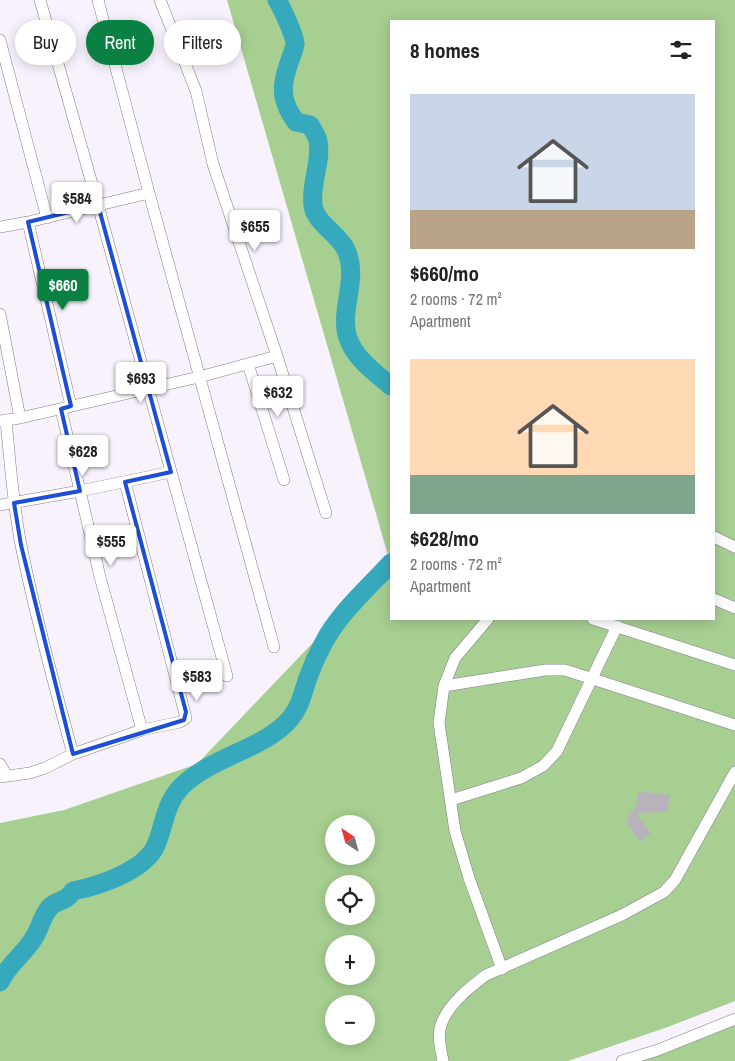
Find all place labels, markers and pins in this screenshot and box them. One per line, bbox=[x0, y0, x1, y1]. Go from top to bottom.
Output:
pin: $584 bbox=[47, 182, 107, 224]
pin: $655 bbox=[225, 210, 285, 252]
pin: $660 bbox=[33, 268, 93, 311]
pin: $693 bbox=[111, 362, 171, 404]
pin: $632 bbox=[248, 376, 308, 418]
pin: $628 bbox=[53, 434, 113, 477]
pin: $555 bbox=[81, 524, 141, 567]
pin: $583 bbox=[167, 660, 227, 702]

